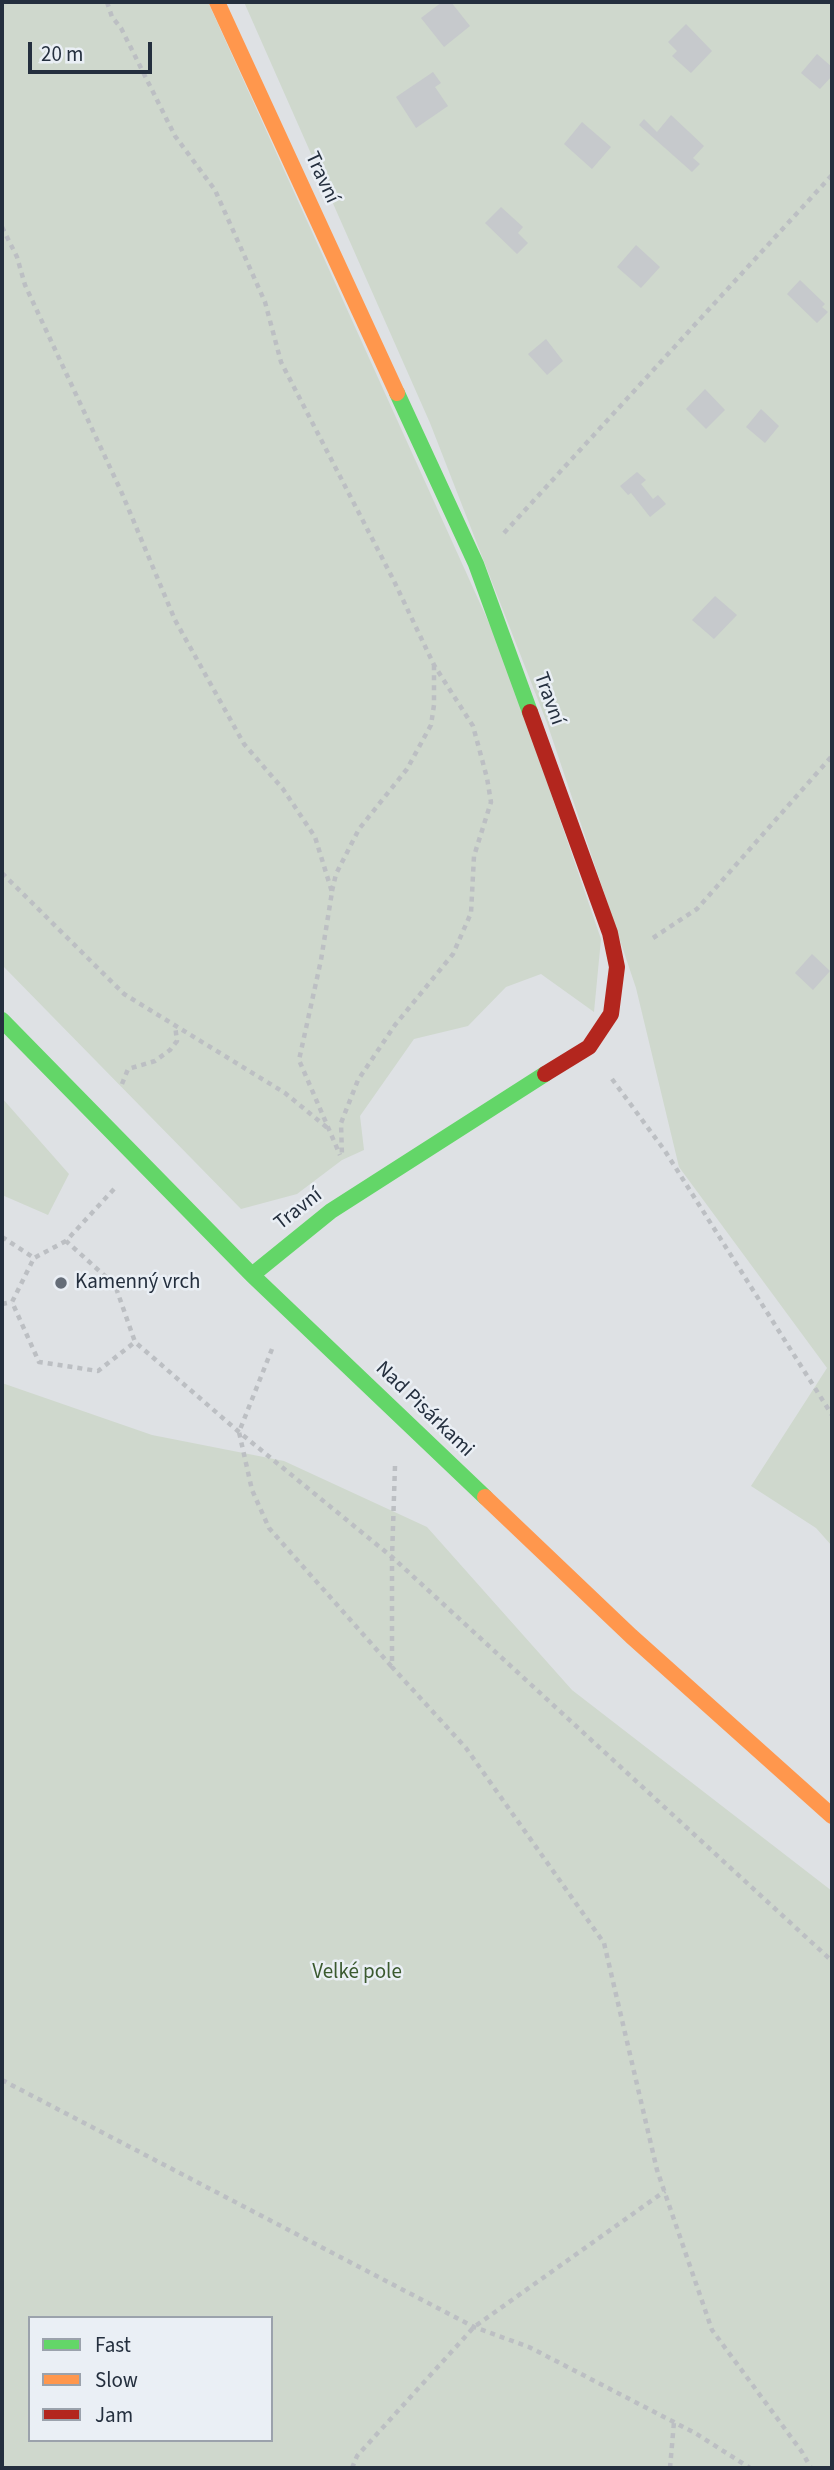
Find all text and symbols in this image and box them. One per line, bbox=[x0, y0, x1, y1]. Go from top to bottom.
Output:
scale bar bbox=[32, 28, 156, 72]
text: 20 m bbox=[41, 39, 83, 69]
street label: Travní bbox=[298, 148, 344, 208]
street label: Travní bbox=[527, 669, 569, 729]
street label: Travní bbox=[270, 1183, 328, 1237]
place label: Kamenný vrch bbox=[75, 1270, 200, 1296]
marker: Kamenný vrch bbox=[53, 1275, 69, 1291]
street label: Nad Pisárkami bbox=[370, 1357, 478, 1463]
park label: Velké pole bbox=[312, 1960, 402, 1986]
legend bbox=[28, 2316, 273, 2442]
text: Fast bbox=[95, 2330, 131, 2360]
text: Slow bbox=[95, 2365, 138, 2395]
text: Jam bbox=[95, 2400, 133, 2430]

